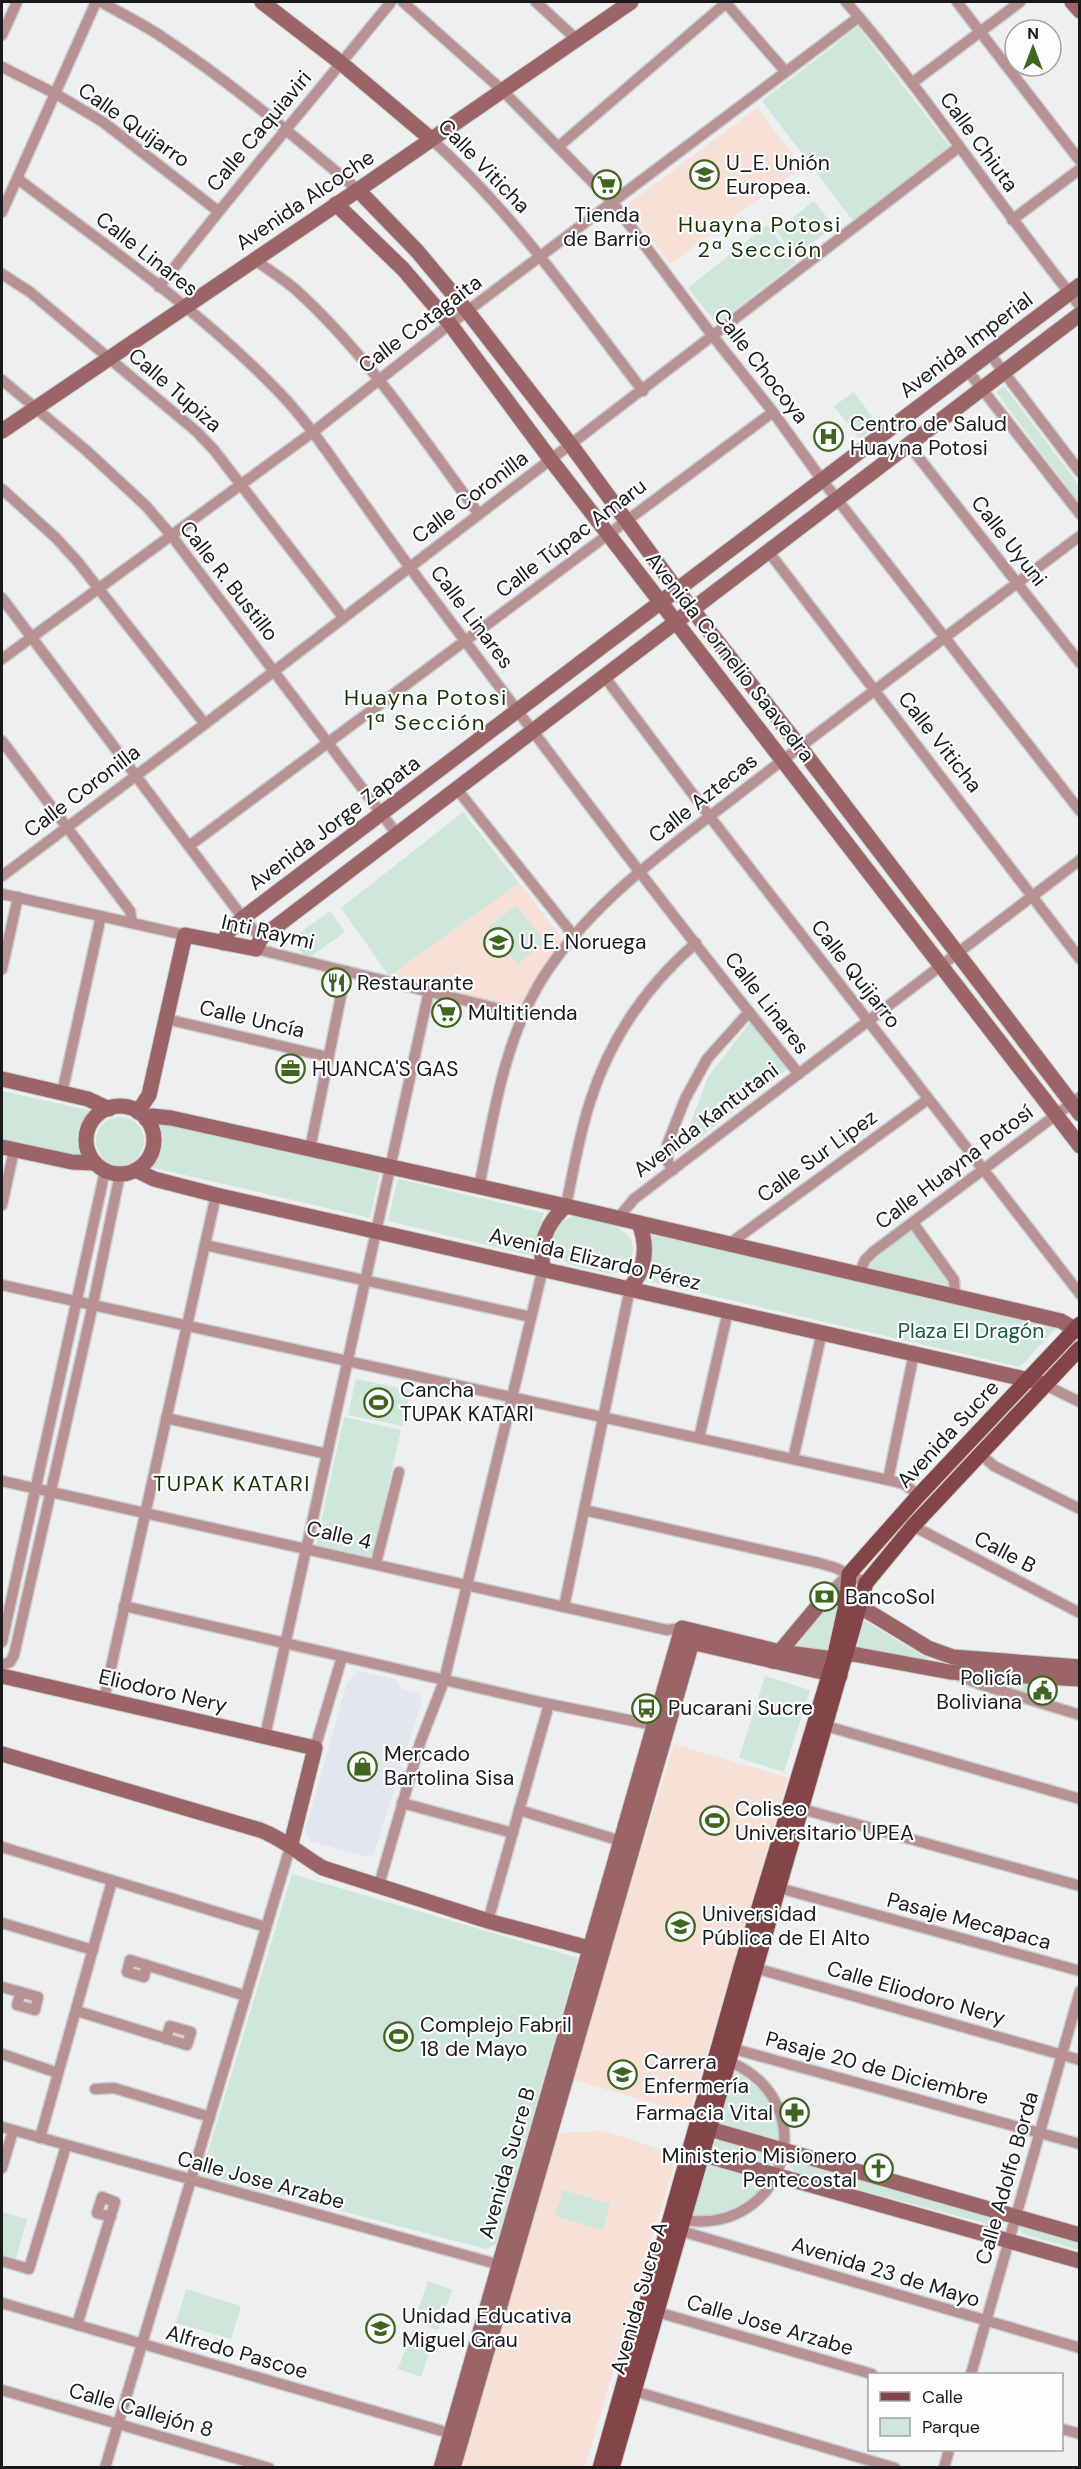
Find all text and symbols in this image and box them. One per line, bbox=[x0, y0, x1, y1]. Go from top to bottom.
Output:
north arrow bbox=[1003, 18, 1063, 78]
text: N bbox=[1027, 23, 1039, 44]
street label: Calle Caquiaviri bbox=[200, 65, 318, 197]
street label: Calle Quijarro bbox=[72, 76, 196, 174]
street label: Calle Chiuta bbox=[933, 86, 1025, 198]
street label: Calle Viticha bbox=[432, 113, 536, 219]
street label: Avenida Alcoche bbox=[230, 143, 380, 257]
place label: U_E. Unión Europea. bbox=[726, 149, 830, 201]
school or university icon: U_E. Unión Europea. bbox=[689, 159, 721, 191]
supermarket icon: Tienda de Barrio bbox=[591, 168, 623, 200]
place label: Tienda de Barrio bbox=[563, 201, 651, 253]
street label: Calle Linares bbox=[90, 205, 204, 303]
district label: Huayna Potosi 2ª Sección bbox=[678, 210, 842, 264]
street label: Calle Cotagaita bbox=[352, 268, 488, 380]
street label: Avenida Imperial bbox=[894, 286, 1038, 404]
street label: Calle Chocoya bbox=[707, 303, 815, 429]
street label: Calle Tupiza bbox=[122, 342, 228, 438]
place label: Centro de Salud Huayna Potosi bbox=[850, 410, 1007, 462]
hospital icon: Centro de Salud Huayna Potosi bbox=[813, 420, 845, 452]
street label: Calle Coronilla bbox=[406, 444, 534, 550]
street label: Calle Túpac Amaru bbox=[490, 472, 652, 604]
street label: Calle Uyuni bbox=[965, 490, 1053, 592]
street label: Calle R. Bustillo bbox=[173, 515, 285, 647]
street label: Avenida Cornelio Saavedra bbox=[639, 546, 821, 768]
street label: Calle Linares bbox=[424, 560, 520, 674]
district label: Huayna Potosi 1ª Sección bbox=[344, 683, 508, 737]
street label: Calle Viticha bbox=[892, 686, 988, 798]
street label: Calle Coronilla bbox=[18, 738, 146, 844]
street label: Calle Aztecas bbox=[643, 747, 763, 849]
street label: Avenida Jorge Zapata bbox=[242, 749, 426, 897]
street label: Inti Raymi bbox=[219, 908, 317, 956]
street label: Calle Quijarro bbox=[805, 914, 907, 1034]
school or university icon: U. E. Noruega bbox=[483, 926, 515, 958]
place label: U. E. Noruega bbox=[520, 928, 646, 956]
street label: Calle Linares bbox=[718, 946, 816, 1060]
restaurant icon: Restaurante bbox=[320, 967, 352, 999]
place label: Restaurante bbox=[357, 969, 474, 997]
street label: Calle Uncía bbox=[197, 993, 307, 1045]
supermarket icon: Multitienda bbox=[431, 997, 463, 1029]
place label: Multitienda bbox=[468, 999, 578, 1027]
office icon: HUANCA'S GAS bbox=[275, 1053, 307, 1085]
place label: HUANCA'S GAS bbox=[312, 1055, 458, 1083]
street label: Avenida Kantutani bbox=[628, 1056, 784, 1184]
street label: Calle Huayna Potosí bbox=[869, 1098, 1039, 1236]
street label: Calle Sur Lipez bbox=[751, 1103, 883, 1209]
street label: Avenida Elizardo Pérez bbox=[486, 1221, 704, 1297]
park label: Plaza El Dragón bbox=[898, 1317, 1044, 1345]
street label: Avenida Sucre bbox=[891, 1374, 1005, 1494]
place label: Cancha TUPAK KATARI bbox=[400, 1376, 534, 1428]
sports icon: Cancha TUPAK KATARI bbox=[363, 1386, 395, 1418]
district label: TUPAK KATARI bbox=[153, 1469, 311, 1498]
street label: Calle 4 bbox=[304, 1514, 375, 1556]
street label: Calle B bbox=[969, 1524, 1041, 1580]
bank icon: BancoSol bbox=[808, 1581, 840, 1613]
place label: BancoSol bbox=[845, 1583, 935, 1611]
street label: Eliodoro Nery bbox=[96, 1663, 230, 1719]
place label: Policía Boliviana bbox=[936, 1664, 1022, 1716]
public building icon: Policía Boliviana bbox=[1027, 1674, 1059, 1706]
bus stop icon: Pucarani Sucre bbox=[631, 1692, 663, 1724]
place label: Pucarani Sucre bbox=[668, 1694, 813, 1722]
place label: Mercado Bartolina Sisa bbox=[384, 1740, 514, 1792]
shop icon: Mercado Bartolina Sisa bbox=[347, 1750, 379, 1782]
place label: Coliseo Universitario UPEA bbox=[735, 1795, 914, 1847]
sports icon: Coliseo Universitario UPEA bbox=[698, 1805, 730, 1837]
street label: Pasaje Mecapaca bbox=[884, 1886, 1054, 1956]
place label: Universidad Pública de El Alto bbox=[702, 1900, 870, 1952]
school or university icon: Universidad Pública de El Alto bbox=[665, 1910, 697, 1942]
street label: Calle Eliodoro Nery bbox=[824, 1954, 1009, 2032]
place label: Complejo Fabril 18 de Mayo bbox=[420, 2011, 572, 2063]
sports icon: Complejo Fabril 18 de Mayo bbox=[383, 2021, 415, 2053]
street label: Pasaje 20 de Diciembre bbox=[762, 2025, 992, 2111]
place label: Carrera Enfermería bbox=[644, 2048, 749, 2100]
school or university icon: Carrera Enfermería bbox=[607, 2058, 639, 2090]
street label: Avenida Sucre B bbox=[472, 2084, 542, 2242]
street label: Calle Adolfo Borda bbox=[969, 2088, 1045, 2268]
pharmacy icon: Farmacia Vital bbox=[778, 2097, 810, 2129]
place label: Farmacia Vital bbox=[636, 2099, 773, 2127]
place label: Ministerio Misionero Pentecostal bbox=[662, 2142, 857, 2194]
street label: Calle Jose Arzabe bbox=[174, 2144, 348, 2216]
church icon: Ministerio Misionero Pentecostal bbox=[862, 2152, 894, 2184]
street label: Avenida Sucre A bbox=[604, 2218, 674, 2378]
street label: Avenida 23 de Mayo bbox=[789, 2230, 983, 2314]
street label: Calle Jose Arzabe bbox=[683, 2288, 857, 2362]
place label: Unidad Educativa Miguel Grau bbox=[402, 2302, 572, 2354]
school or university icon: Unidad Educativa Miguel Grau bbox=[365, 2312, 397, 2344]
street label: Alfredo Pascoe bbox=[163, 2318, 311, 2386]
legend bbox=[868, 2373, 1063, 2451]
street label: Calle Callejón 8 bbox=[65, 2376, 217, 2444]
text: Calle bbox=[922, 2385, 963, 2409]
text: Parque bbox=[922, 2415, 980, 2439]

